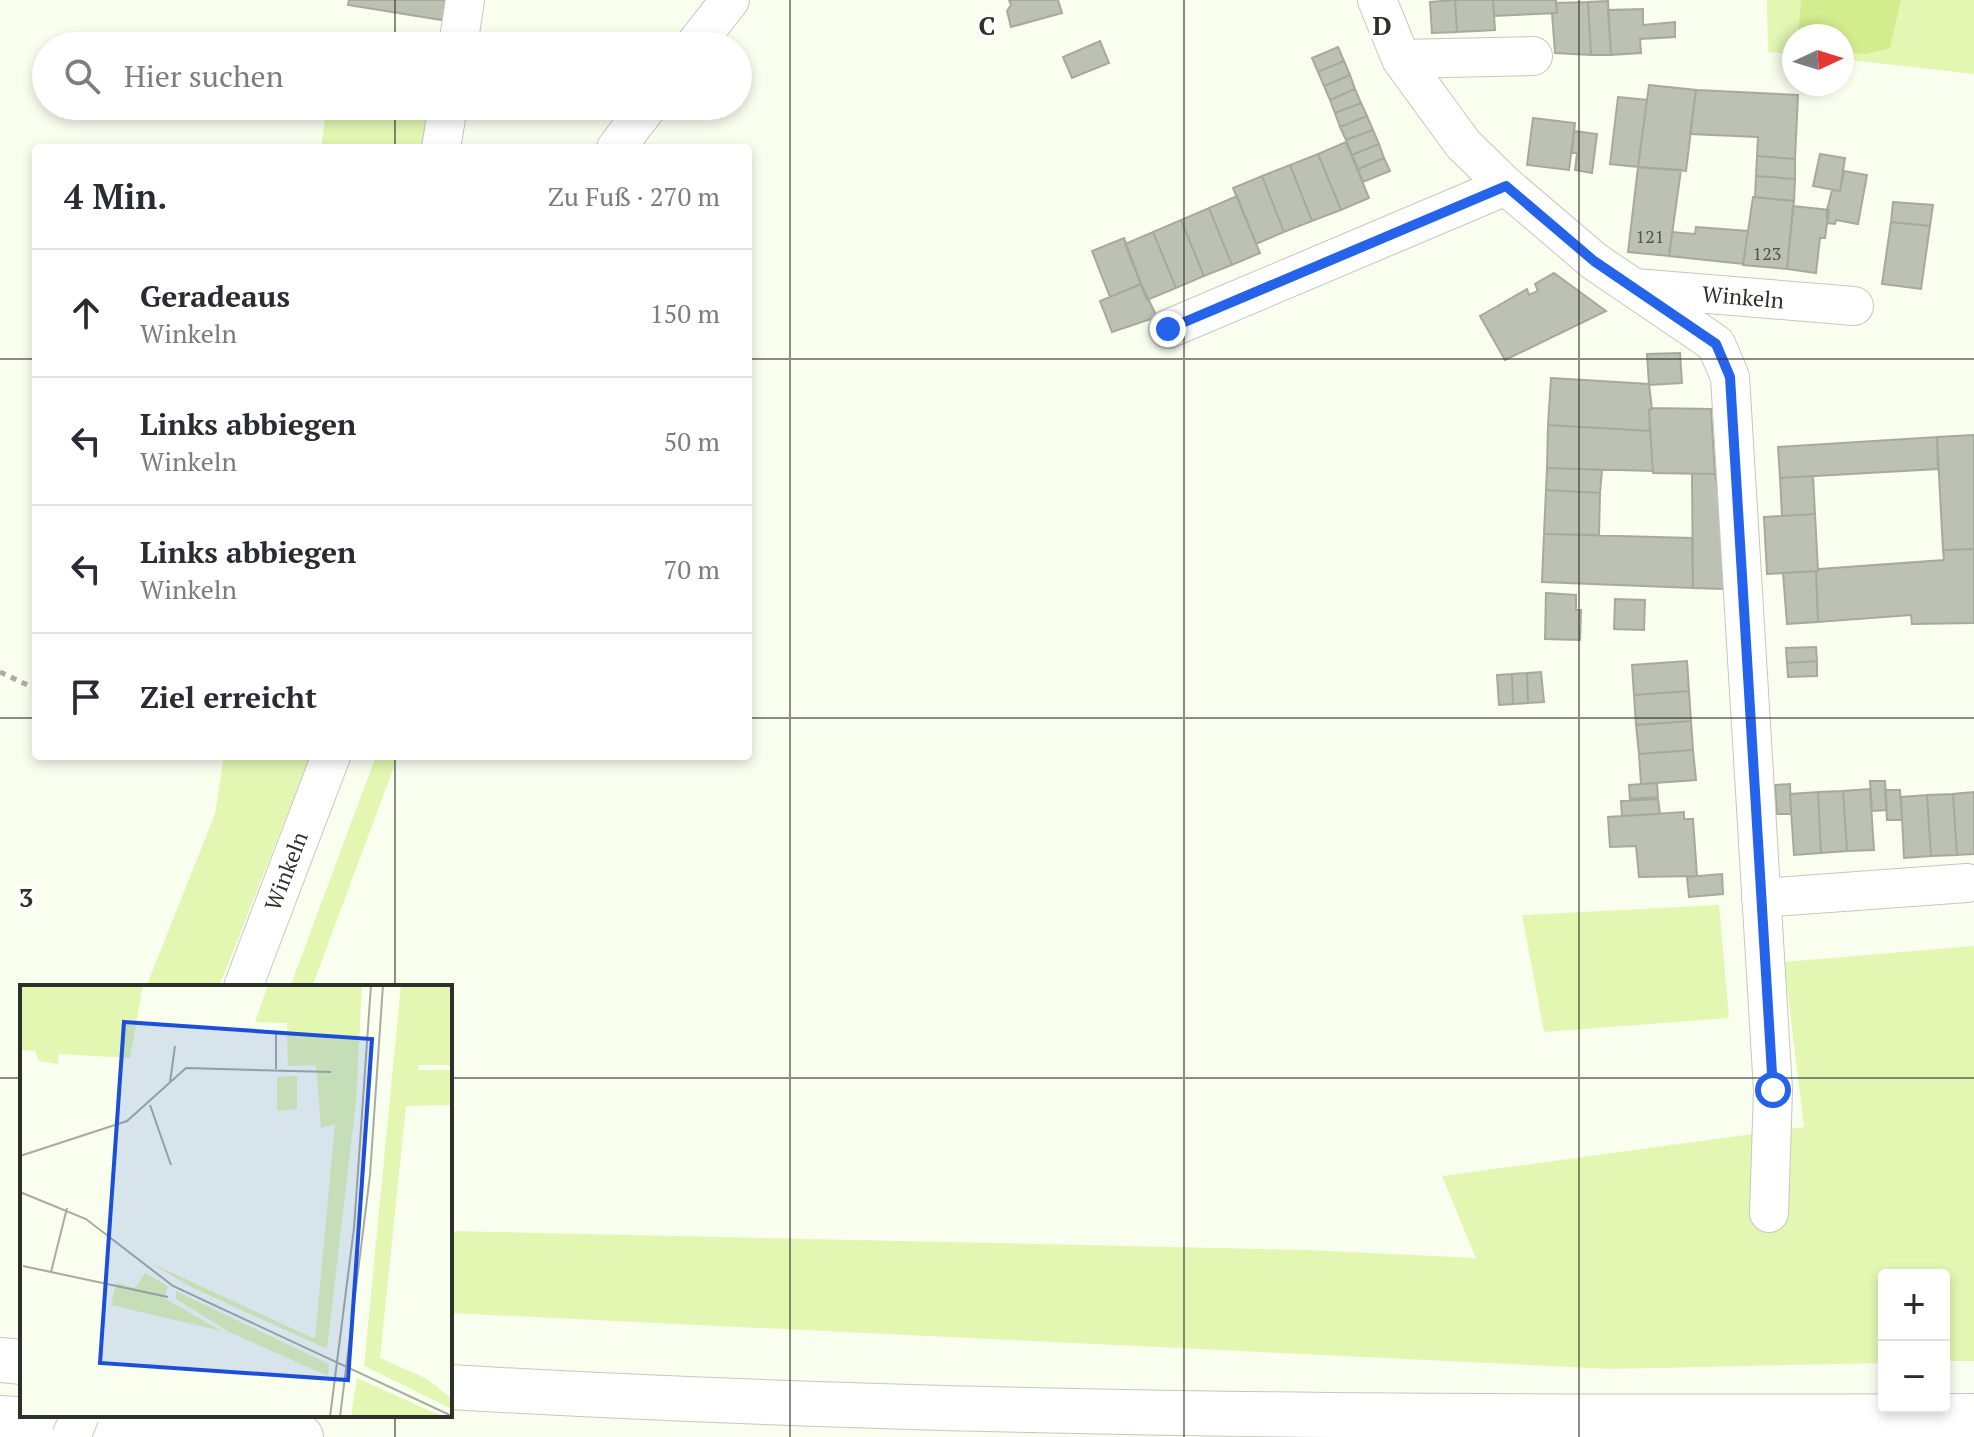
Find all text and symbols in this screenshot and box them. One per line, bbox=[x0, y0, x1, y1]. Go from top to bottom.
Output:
text: C bbox=[979, 8, 995, 42]
text: D bbox=[1372, 8, 1392, 42]
north arrow bbox=[1782, 24, 1854, 96]
search box bbox=[32, 32, 752, 120]
icon: search bbox=[60, 54, 104, 98]
text: Hier suchen bbox=[124, 56, 283, 96]
text: 4 Min. bbox=[64, 174, 167, 219]
text: Zu Fuß · 270 m bbox=[548, 179, 720, 213]
house number: 121 bbox=[1636, 224, 1664, 248]
house number: 123 bbox=[1753, 241, 1781, 265]
text: Geradeaus bbox=[140, 276, 290, 316]
street label: Winkeln bbox=[1701, 278, 1785, 315]
icon: ahead bbox=[64, 291, 108, 335]
text: 150 m bbox=[650, 296, 720, 330]
route end bbox=[1150, 311, 1186, 347]
text: Winkeln bbox=[140, 316, 237, 350]
text: Links abbiegen bbox=[140, 404, 356, 444]
icon: left bbox=[64, 419, 108, 463]
text: 50 m bbox=[664, 424, 720, 458]
text: Winkeln bbox=[140, 444, 237, 478]
text: Links abbiegen bbox=[140, 532, 356, 572]
icon: left bbox=[64, 547, 108, 591]
text: 70 m bbox=[664, 552, 720, 586]
text: Winkeln bbox=[140, 572, 237, 606]
icon: arrive bbox=[64, 675, 108, 719]
text: Ziel erreicht bbox=[140, 677, 317, 717]
street label: Winkeln bbox=[257, 827, 314, 914]
text: 3 bbox=[19, 880, 33, 914]
inset map bbox=[20, 985, 452, 1417]
route start bbox=[1755, 1072, 1791, 1108]
map controls bbox=[1878, 1269, 1950, 1413]
button: + bbox=[1878, 1269, 1950, 1341]
button: − bbox=[1878, 1341, 1950, 1413]

